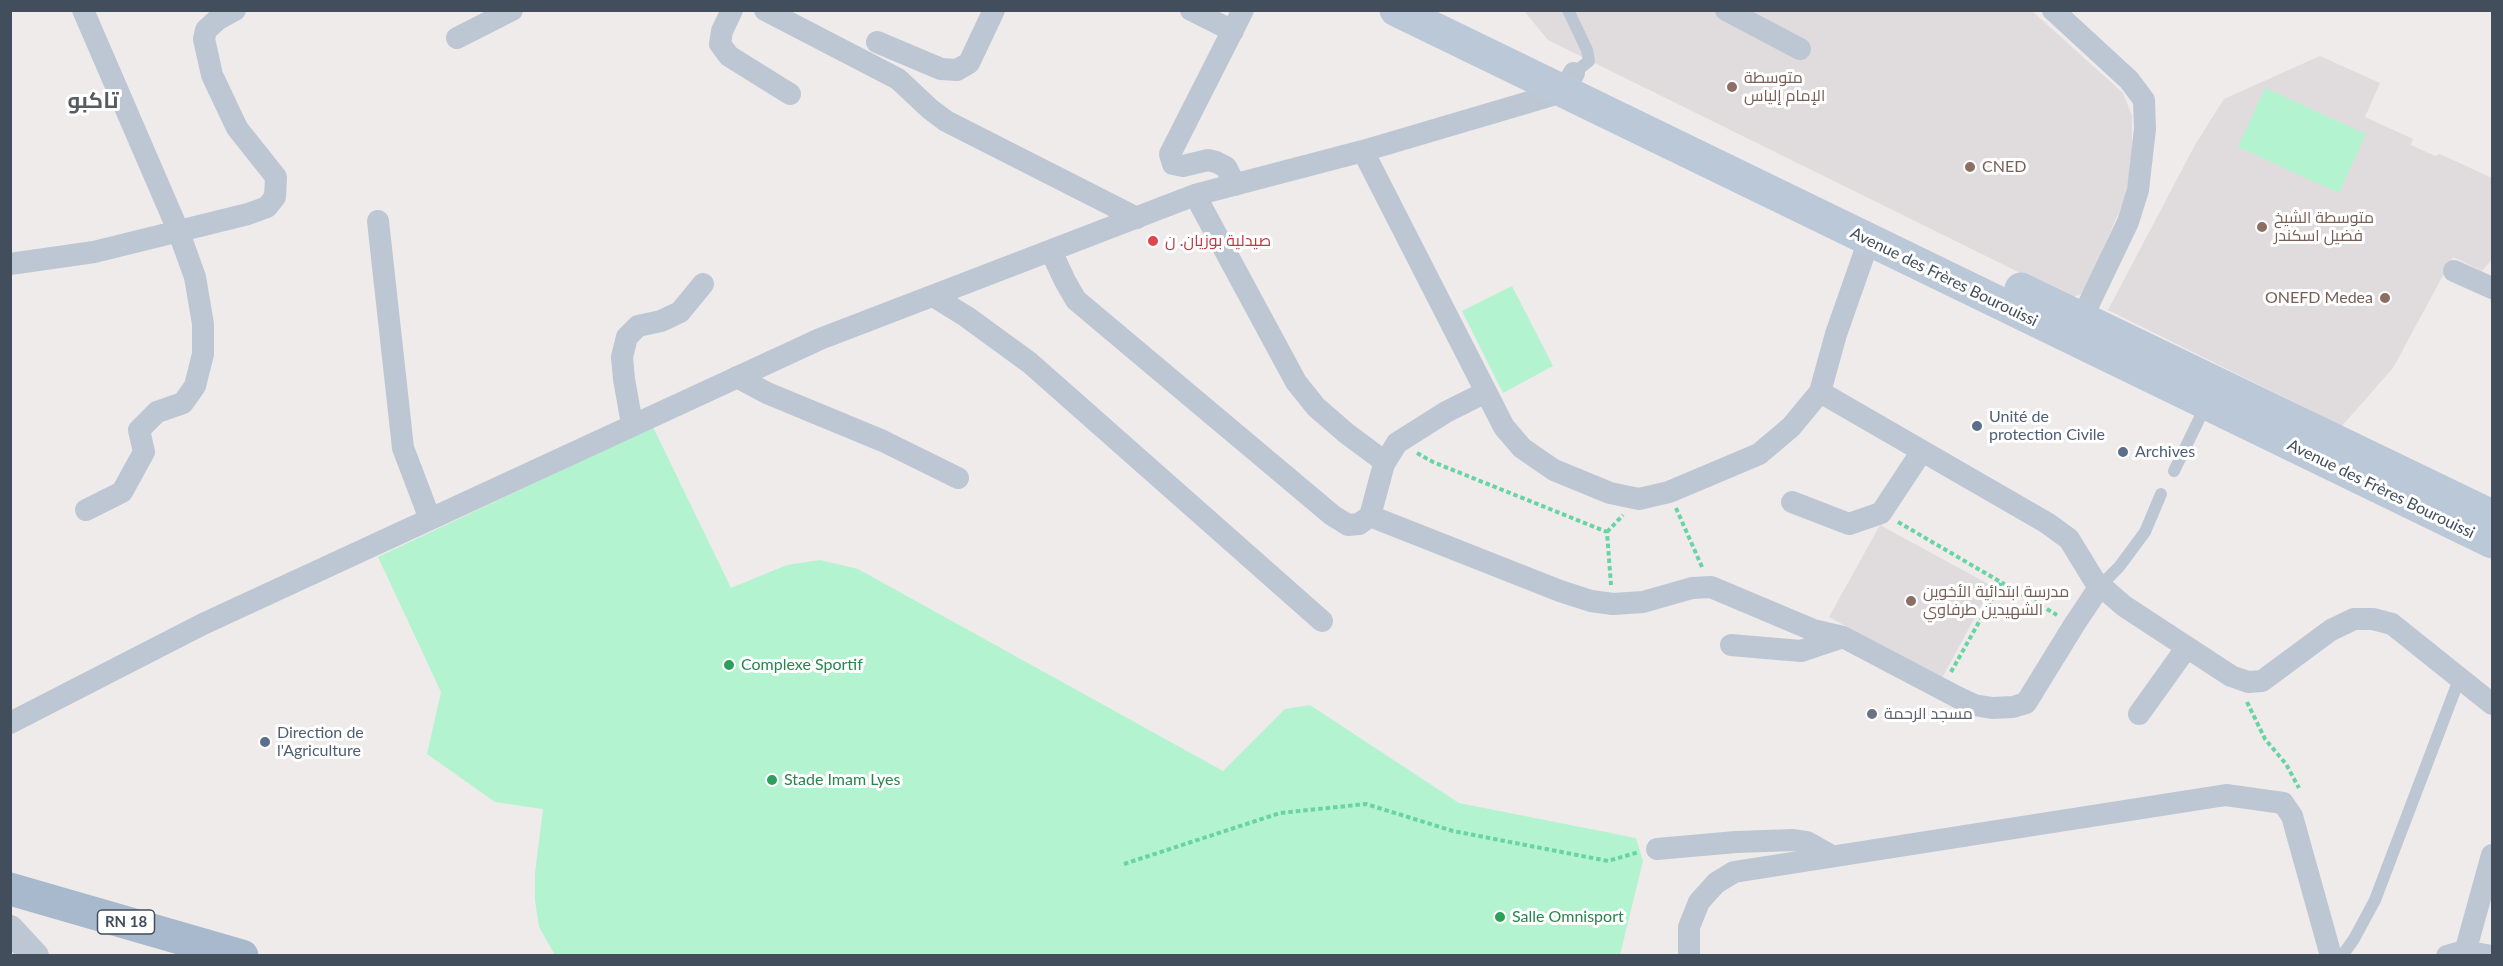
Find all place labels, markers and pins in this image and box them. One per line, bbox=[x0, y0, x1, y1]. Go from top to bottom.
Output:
place label: متوسطة الإمام إلياس bbox=[1744, 68, 1825, 106]
marker: متوسطة الإمام إلياس bbox=[1725, 80, 1739, 94]
place label: CNED bbox=[1982, 157, 2026, 177]
marker: CNED bbox=[1963, 160, 1977, 174]
place label: متوسطة الشيخ فضيل اسكندر bbox=[2274, 208, 2374, 246]
marker: متوسطة الشيخ فضيل اسكندر bbox=[2255, 220, 2269, 234]
place label: صيدلية بوزيان. ن bbox=[1165, 231, 1271, 251]
marker: صيدلية بوزيان. ن bbox=[1146, 234, 1160, 248]
place label: ONEFD Medea bbox=[2265, 288, 2373, 308]
marker: ONEFD Medea bbox=[2378, 291, 2392, 305]
place label: Unité de protection Civile bbox=[1989, 407, 2105, 445]
marker: Unité de protection Civile bbox=[1970, 419, 1984, 433]
place label: Archives bbox=[2135, 442, 2195, 462]
marker: Archives bbox=[2116, 445, 2130, 459]
place label: مدرسة ابتدائية الأخوين الشهيدين طرفاوي bbox=[1923, 582, 2069, 620]
marker: مدرسة ابتدائية الأخوين الشهيدين طرفاوي bbox=[1904, 594, 1918, 608]
place label: Complexe Sportif bbox=[741, 655, 863, 675]
marker: Complexe Sportif bbox=[722, 658, 736, 672]
place label: مسجد الرحمة bbox=[1884, 704, 1973, 724]
marker: مسجد الرحمة bbox=[1865, 707, 1879, 721]
place label: Direction de l'Agriculture bbox=[277, 723, 364, 761]
marker: Direction de l'Agriculture bbox=[258, 735, 272, 749]
place label: Stade Imam Lyes bbox=[784, 770, 900, 790]
marker: Stade Imam Lyes bbox=[765, 773, 779, 787]
place label: Salle Omnisport bbox=[1512, 907, 1624, 927]
marker: Salle Omnisport bbox=[1493, 910, 1507, 924]

